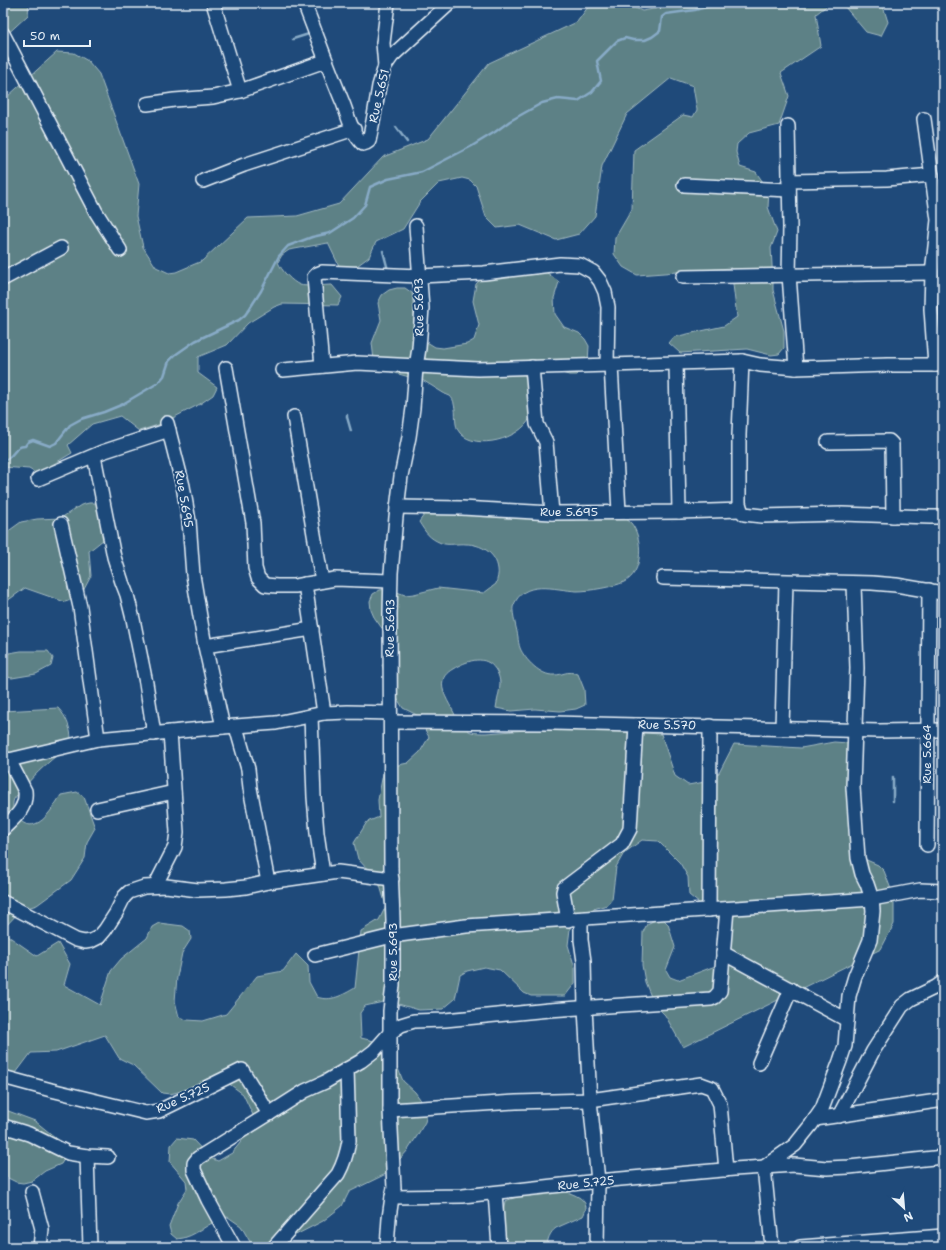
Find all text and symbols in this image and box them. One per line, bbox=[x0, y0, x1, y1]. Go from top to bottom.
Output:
scale bar bbox=[24, 22, 90, 48]
text: 50 m bbox=[30, 28, 60, 44]
street label: Rue 5.651 bbox=[365, 68, 393, 124]
street label: Rue 5.693 bbox=[410, 278, 428, 336]
street label: Rue 5.695 bbox=[171, 469, 197, 529]
street label: Rue 5.695 bbox=[540, 504, 598, 520]
street label: Rue 5.693 bbox=[381, 599, 399, 657]
street label: Rue 5.570 bbox=[638, 716, 696, 734]
street label: Rue 5.664 bbox=[919, 724, 935, 784]
street label: Rue 5.693 bbox=[385, 923, 401, 981]
street label: Rue 5.725 bbox=[154, 1079, 212, 1117]
street label: Rue 5.725 bbox=[557, 1172, 615, 1194]
north arrow bbox=[884, 1188, 924, 1228]
text: N bbox=[901, 1208, 915, 1225]

